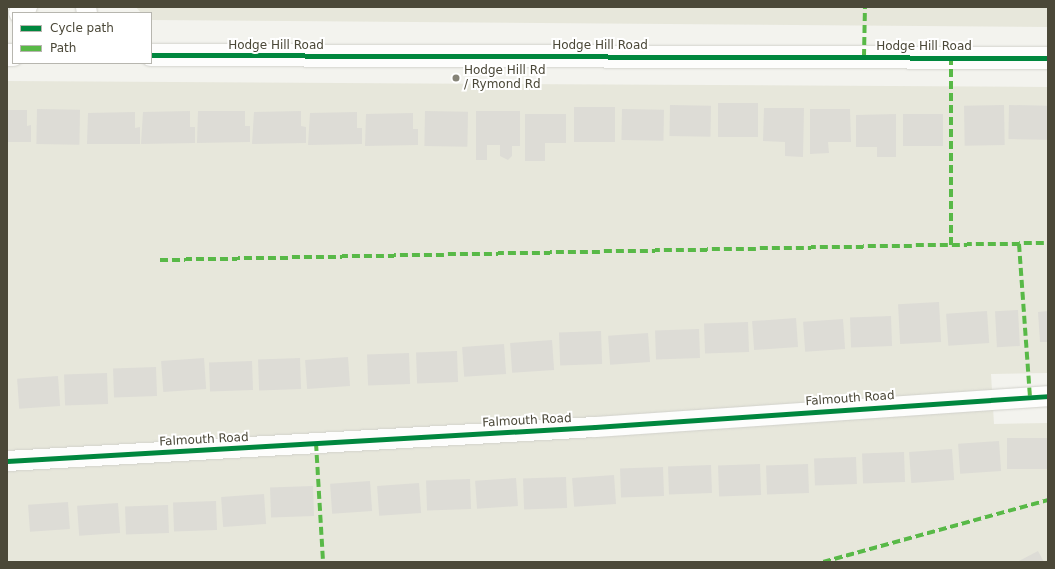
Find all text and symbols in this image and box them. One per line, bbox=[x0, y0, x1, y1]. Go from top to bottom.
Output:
legend bbox=[12, 12, 152, 64]
text: Cycle path bbox=[50, 21, 114, 35]
street label: Hodge Hill Road bbox=[228, 39, 324, 53]
street label: Hodge Hill Road bbox=[552, 39, 648, 53]
street label: Hodge Hill Road bbox=[876, 40, 972, 54]
text: Path bbox=[50, 41, 76, 55]
place label: Hodge Hill Rd / Rymond Rd bbox=[464, 64, 546, 92]
marker: Hodge Hill Rd / Rymond Rd bbox=[451, 73, 461, 83]
street label: Falmouth Road bbox=[805, 389, 895, 409]
street label: Falmouth Road bbox=[482, 411, 572, 431]
street label: Falmouth Road bbox=[159, 430, 249, 450]

